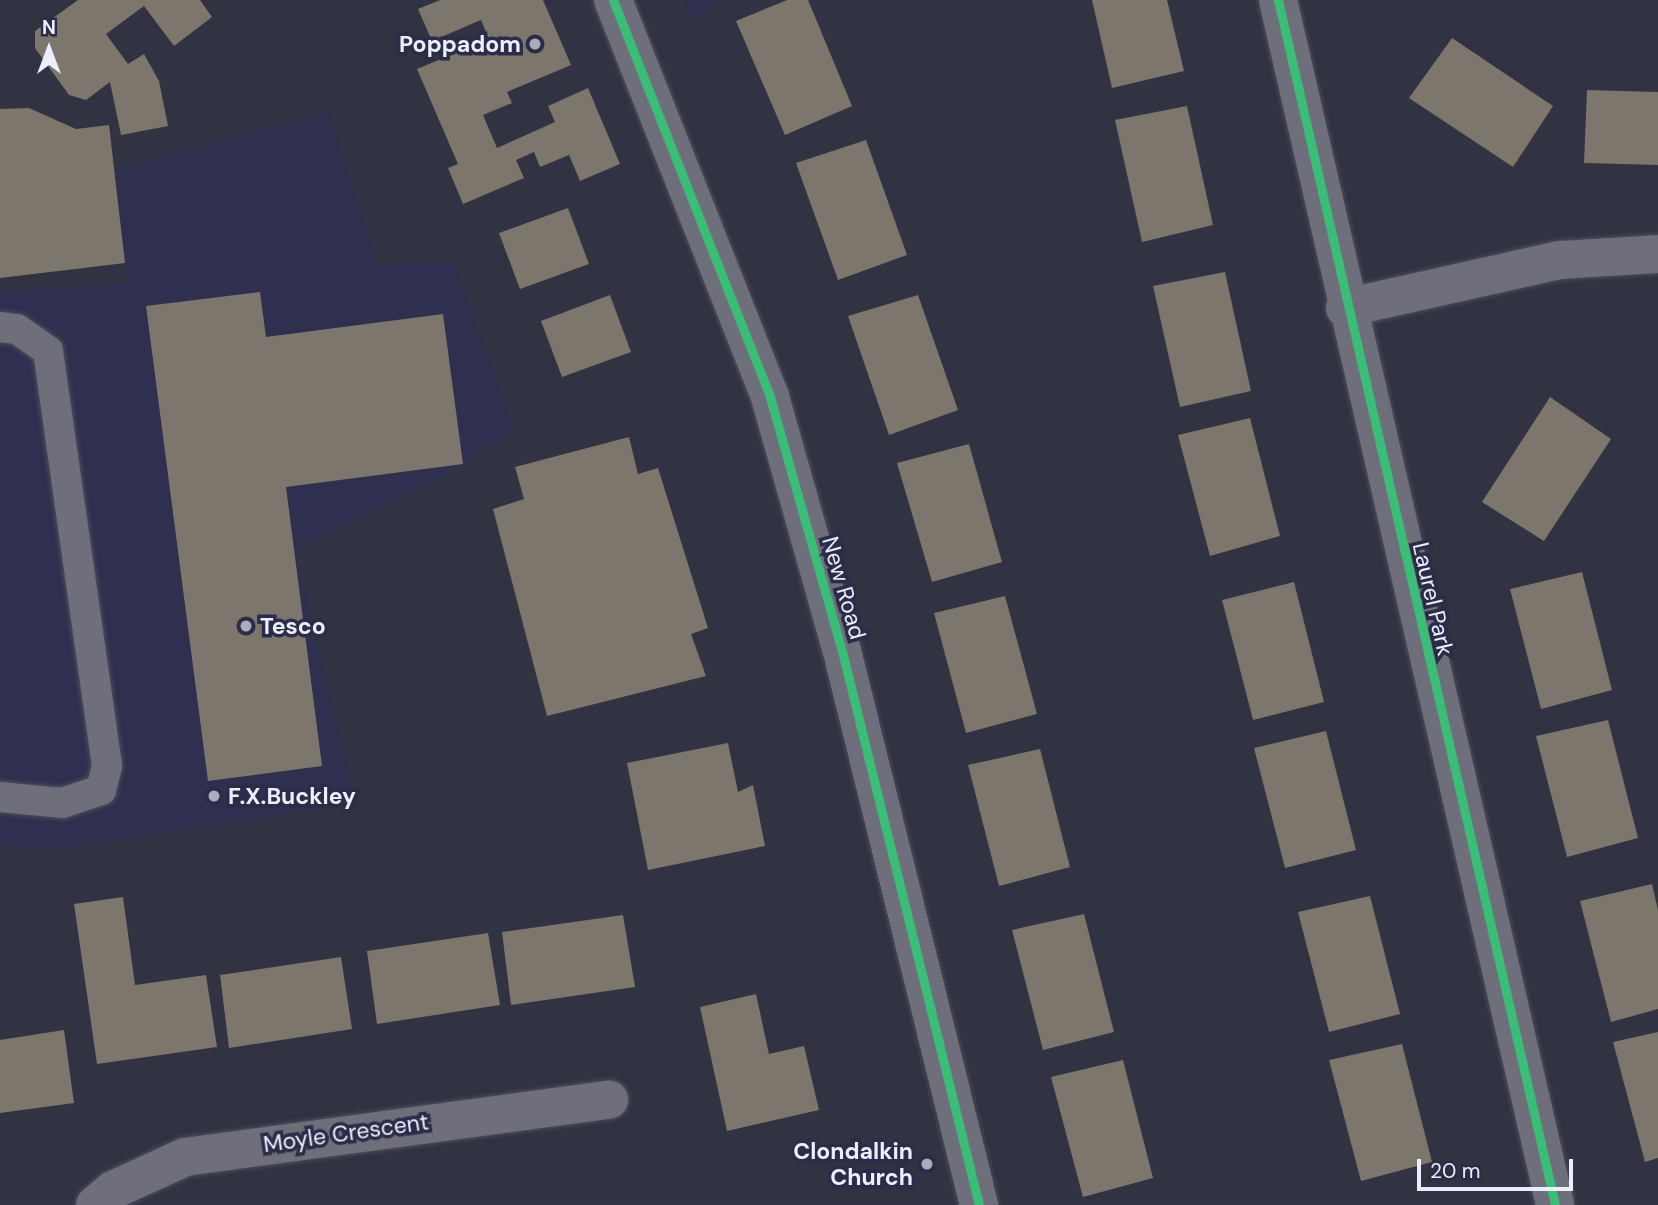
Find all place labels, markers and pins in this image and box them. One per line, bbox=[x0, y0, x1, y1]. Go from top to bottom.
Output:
place label: Poppadom bbox=[399, 30, 521, 58]
marker: Poppadom bbox=[527, 36, 543, 52]
place label: Tesco bbox=[260, 612, 326, 640]
marker: Tesco bbox=[238, 618, 254, 634]
place label: F.X.Buckley bbox=[228, 782, 356, 810]
marker: F.X.Buckley bbox=[206, 788, 222, 804]
place label: Clondalkin Church bbox=[793, 1137, 913, 1191]
marker: Clondalkin Church bbox=[919, 1156, 935, 1172]

